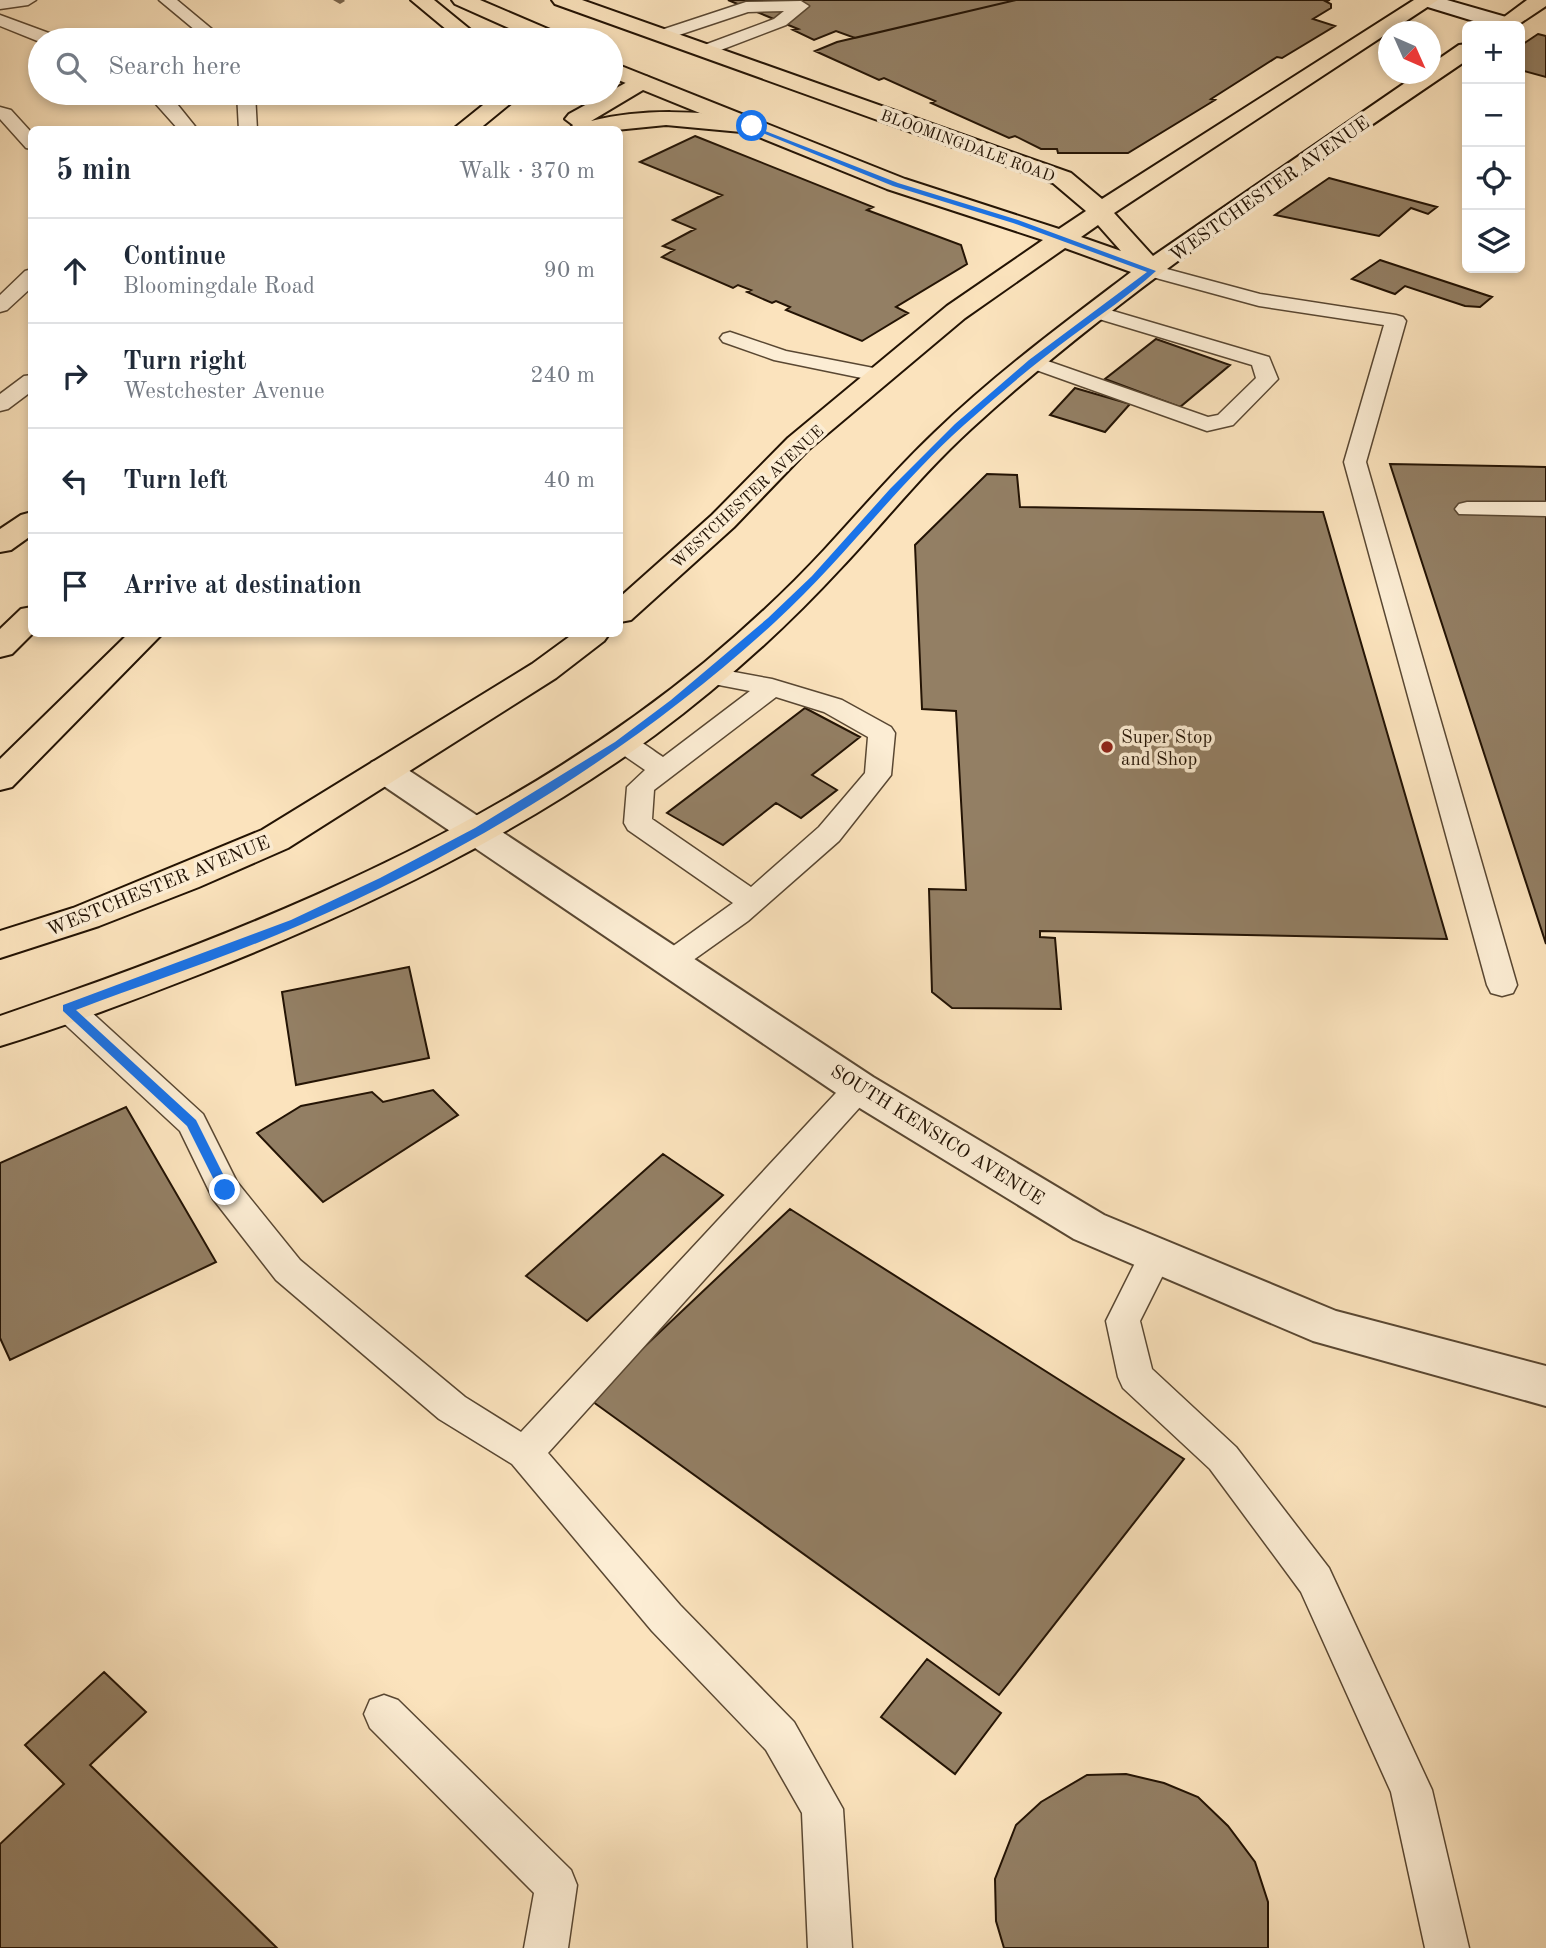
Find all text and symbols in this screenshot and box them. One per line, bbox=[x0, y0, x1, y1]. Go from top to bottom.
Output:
north arrow bbox=[1378, 21, 1441, 84]
map controls bbox=[1462, 21, 1525, 273]
button: + bbox=[1462, 21, 1525, 84]
search box bbox=[28, 28, 623, 105]
icon: search bbox=[52, 48, 90, 86]
text: Search here bbox=[108, 54, 241, 80]
button: − bbox=[1462, 84, 1525, 147]
street label: BLOOMINGDALE ROAD bbox=[878, 108, 1057, 186]
route start bbox=[736, 110, 767, 141]
street label: WESTCHESTER AVENUE bbox=[1167, 114, 1374, 266]
button: locate bbox=[1462, 147, 1525, 210]
text: 5 min bbox=[56, 156, 131, 186]
text: Walk · 370 m bbox=[459, 160, 595, 183]
button: layers bbox=[1462, 210, 1525, 273]
text: Continue bbox=[123, 244, 226, 270]
icon: ahead bbox=[56, 252, 94, 290]
text: 90 m bbox=[544, 259, 595, 282]
text: Bloomingdale Road bbox=[123, 275, 315, 298]
text: Turn right bbox=[123, 349, 246, 375]
icon: right bbox=[56, 357, 94, 395]
text: 240 m bbox=[530, 364, 595, 387]
text: Westchester Avenue bbox=[123, 380, 325, 403]
street label: WESTCHESTER AVENUE bbox=[669, 423, 827, 572]
icon: left bbox=[56, 462, 94, 500]
text: Turn left bbox=[123, 468, 228, 494]
text: 40 m bbox=[544, 469, 595, 492]
icon: arrive bbox=[56, 567, 94, 605]
text: Arrive at destination bbox=[123, 573, 362, 599]
place label: Super Stop and Shop bbox=[1121, 729, 1212, 770]
marker: Super Stop and Shop bbox=[1099, 739, 1115, 755]
street label: WESTCHESTER AVENUE bbox=[45, 834, 273, 941]
street label: SOUTH KENSICO AVENUE bbox=[827, 1062, 1047, 1210]
route end bbox=[209, 1174, 240, 1205]

